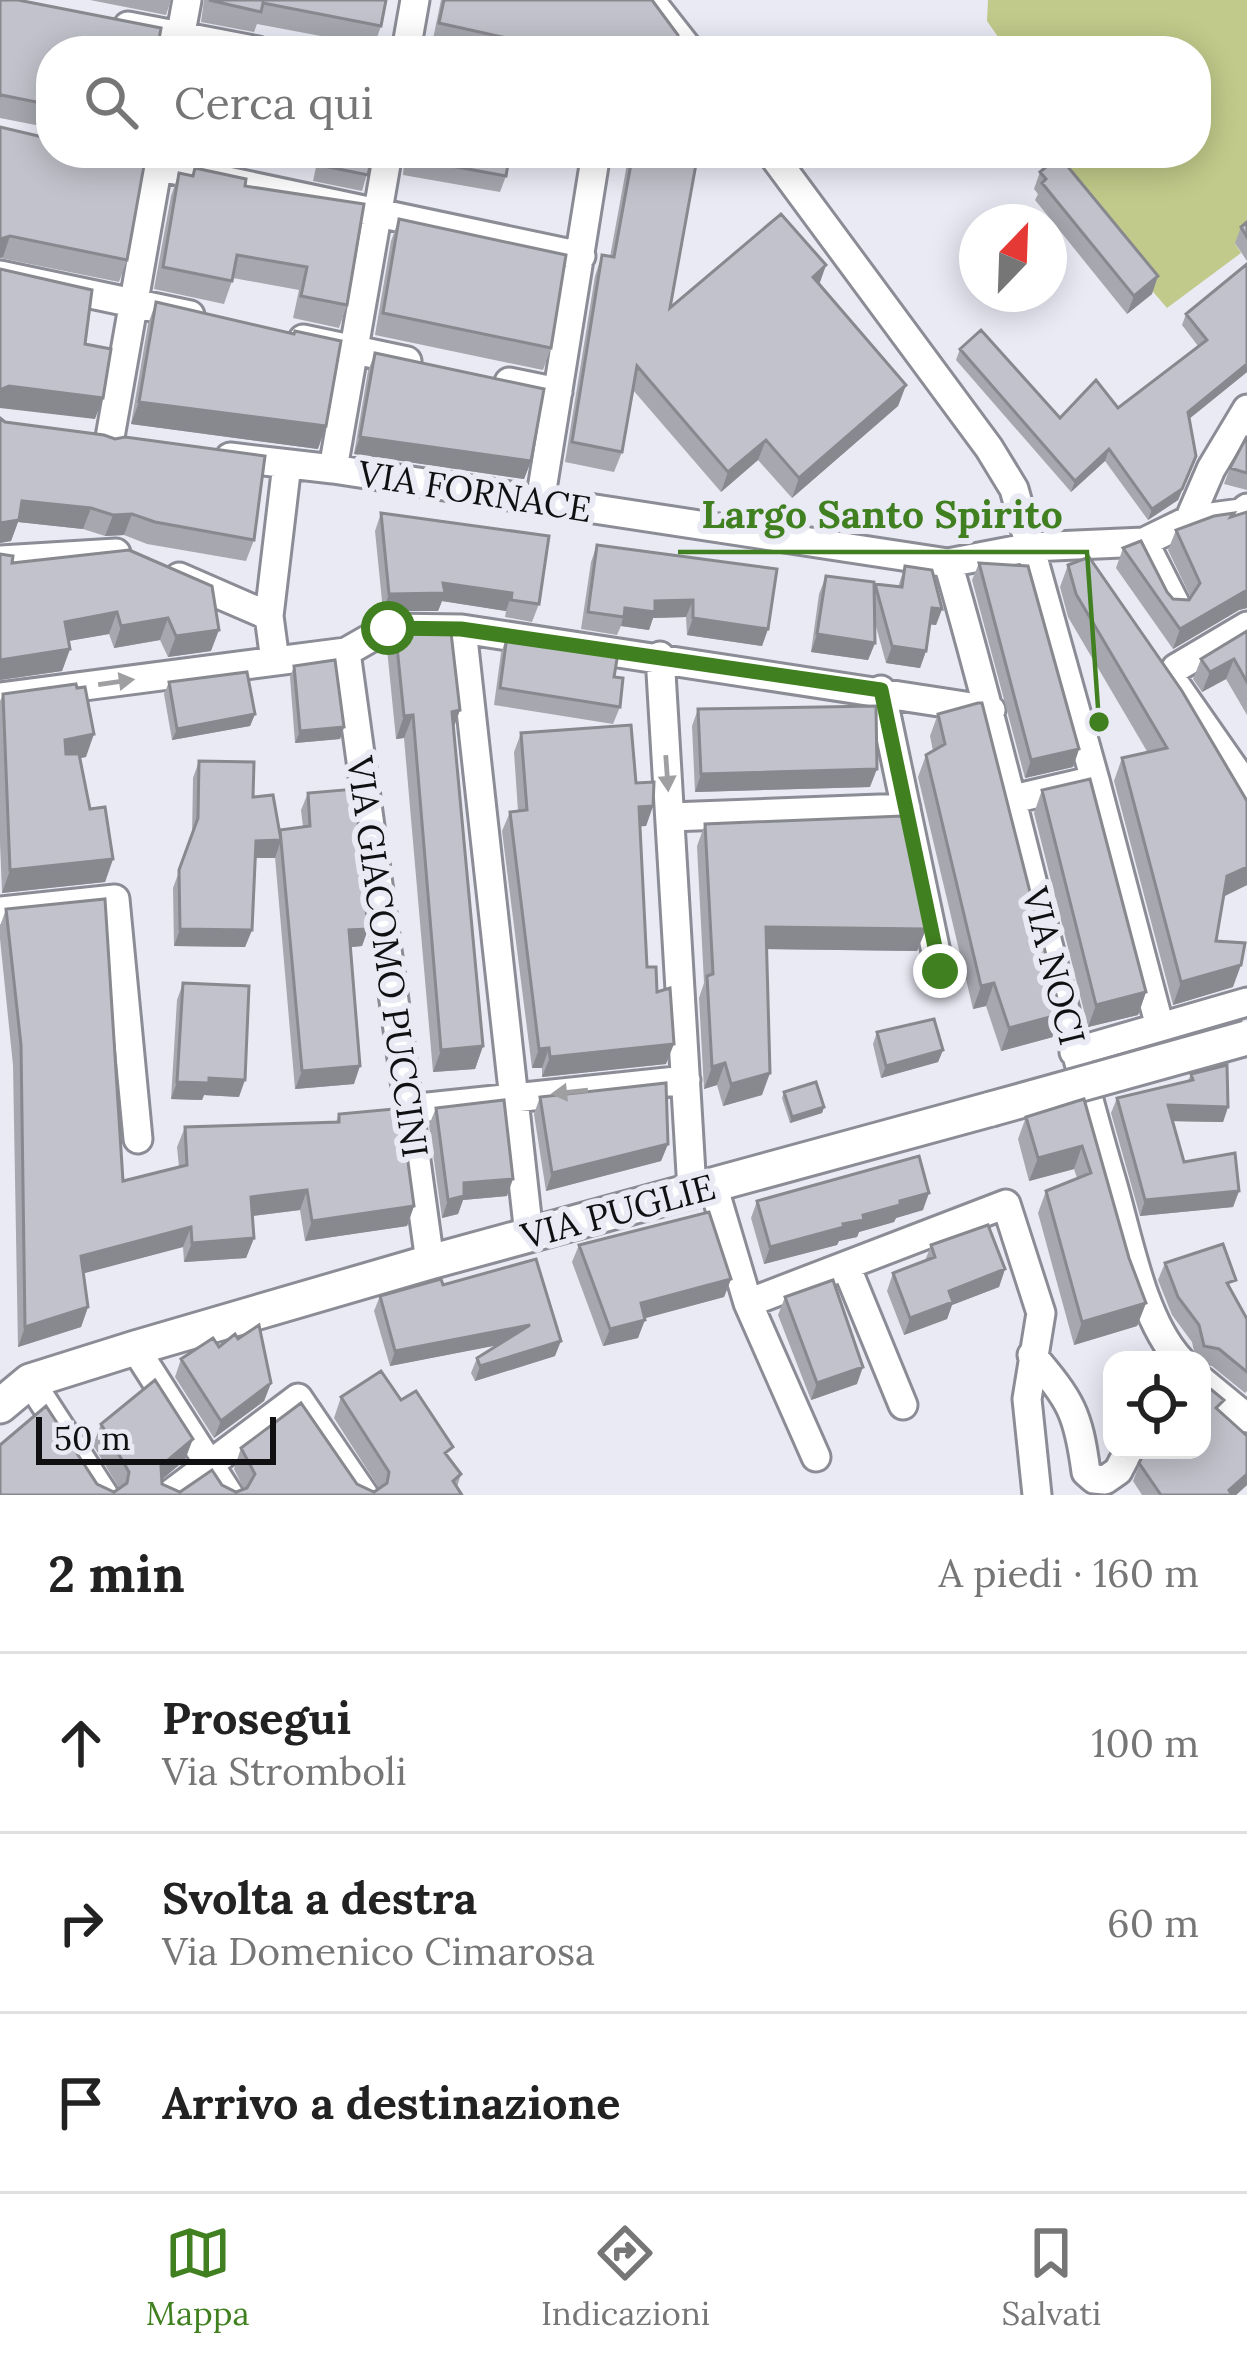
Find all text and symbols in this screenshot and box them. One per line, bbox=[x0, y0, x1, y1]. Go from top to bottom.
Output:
search box bbox=[36, 36, 1211, 168]
icon: search bbox=[78, 69, 144, 135]
text: Cerca qui bbox=[174, 74, 373, 131]
north arrow bbox=[959, 204, 1067, 312]
street label: VIA FORNACE bbox=[354, 450, 595, 532]
callout: Largo Santo Spirito bbox=[678, 477, 1087, 552]
text: Largo Santo Spirito bbox=[701, 489, 1063, 539]
route start bbox=[361, 601, 415, 655]
one-way arrow bbox=[98, 672, 135, 691]
street label: VIA GIACOMO PUCCINI bbox=[337, 753, 439, 1160]
one-way arrow bbox=[658, 755, 677, 792]
street label: VIA NOCI bbox=[1012, 882, 1096, 1049]
route end bbox=[913, 944, 967, 998]
one-way arrow bbox=[550, 1083, 588, 1102]
street label: VIA PUGLIE bbox=[515, 1163, 720, 1259]
map controls bbox=[1103, 1351, 1211, 1459]
button: locate bbox=[1103, 1351, 1211, 1459]
scale bar bbox=[36, 1411, 276, 1464]
text: 50 m bbox=[54, 1417, 131, 1459]
text: 2 min bbox=[48, 1541, 185, 1606]
text: A piedi · 160 m bbox=[939, 1548, 1199, 1598]
text: Prosegui bbox=[162, 1689, 351, 1746]
icon: ahead bbox=[48, 1710, 114, 1776]
text: 100 m bbox=[1091, 1718, 1199, 1768]
text: Via Stromboli bbox=[162, 1746, 407, 1796]
text: Svolta a destra bbox=[162, 1869, 477, 1926]
icon: right bbox=[48, 1890, 114, 1956]
text: 60 m bbox=[1107, 1898, 1199, 1948]
text: Via Domenico Cimarosa bbox=[162, 1926, 595, 1976]
icon: arrive bbox=[48, 2070, 114, 2136]
text: Arrivo a destinazione bbox=[162, 2074, 621, 2131]
tab: Mappa bbox=[146, 2220, 249, 2334]
tab: Indicazioni bbox=[541, 2220, 710, 2334]
tab: Salvati bbox=[1001, 2220, 1101, 2334]

